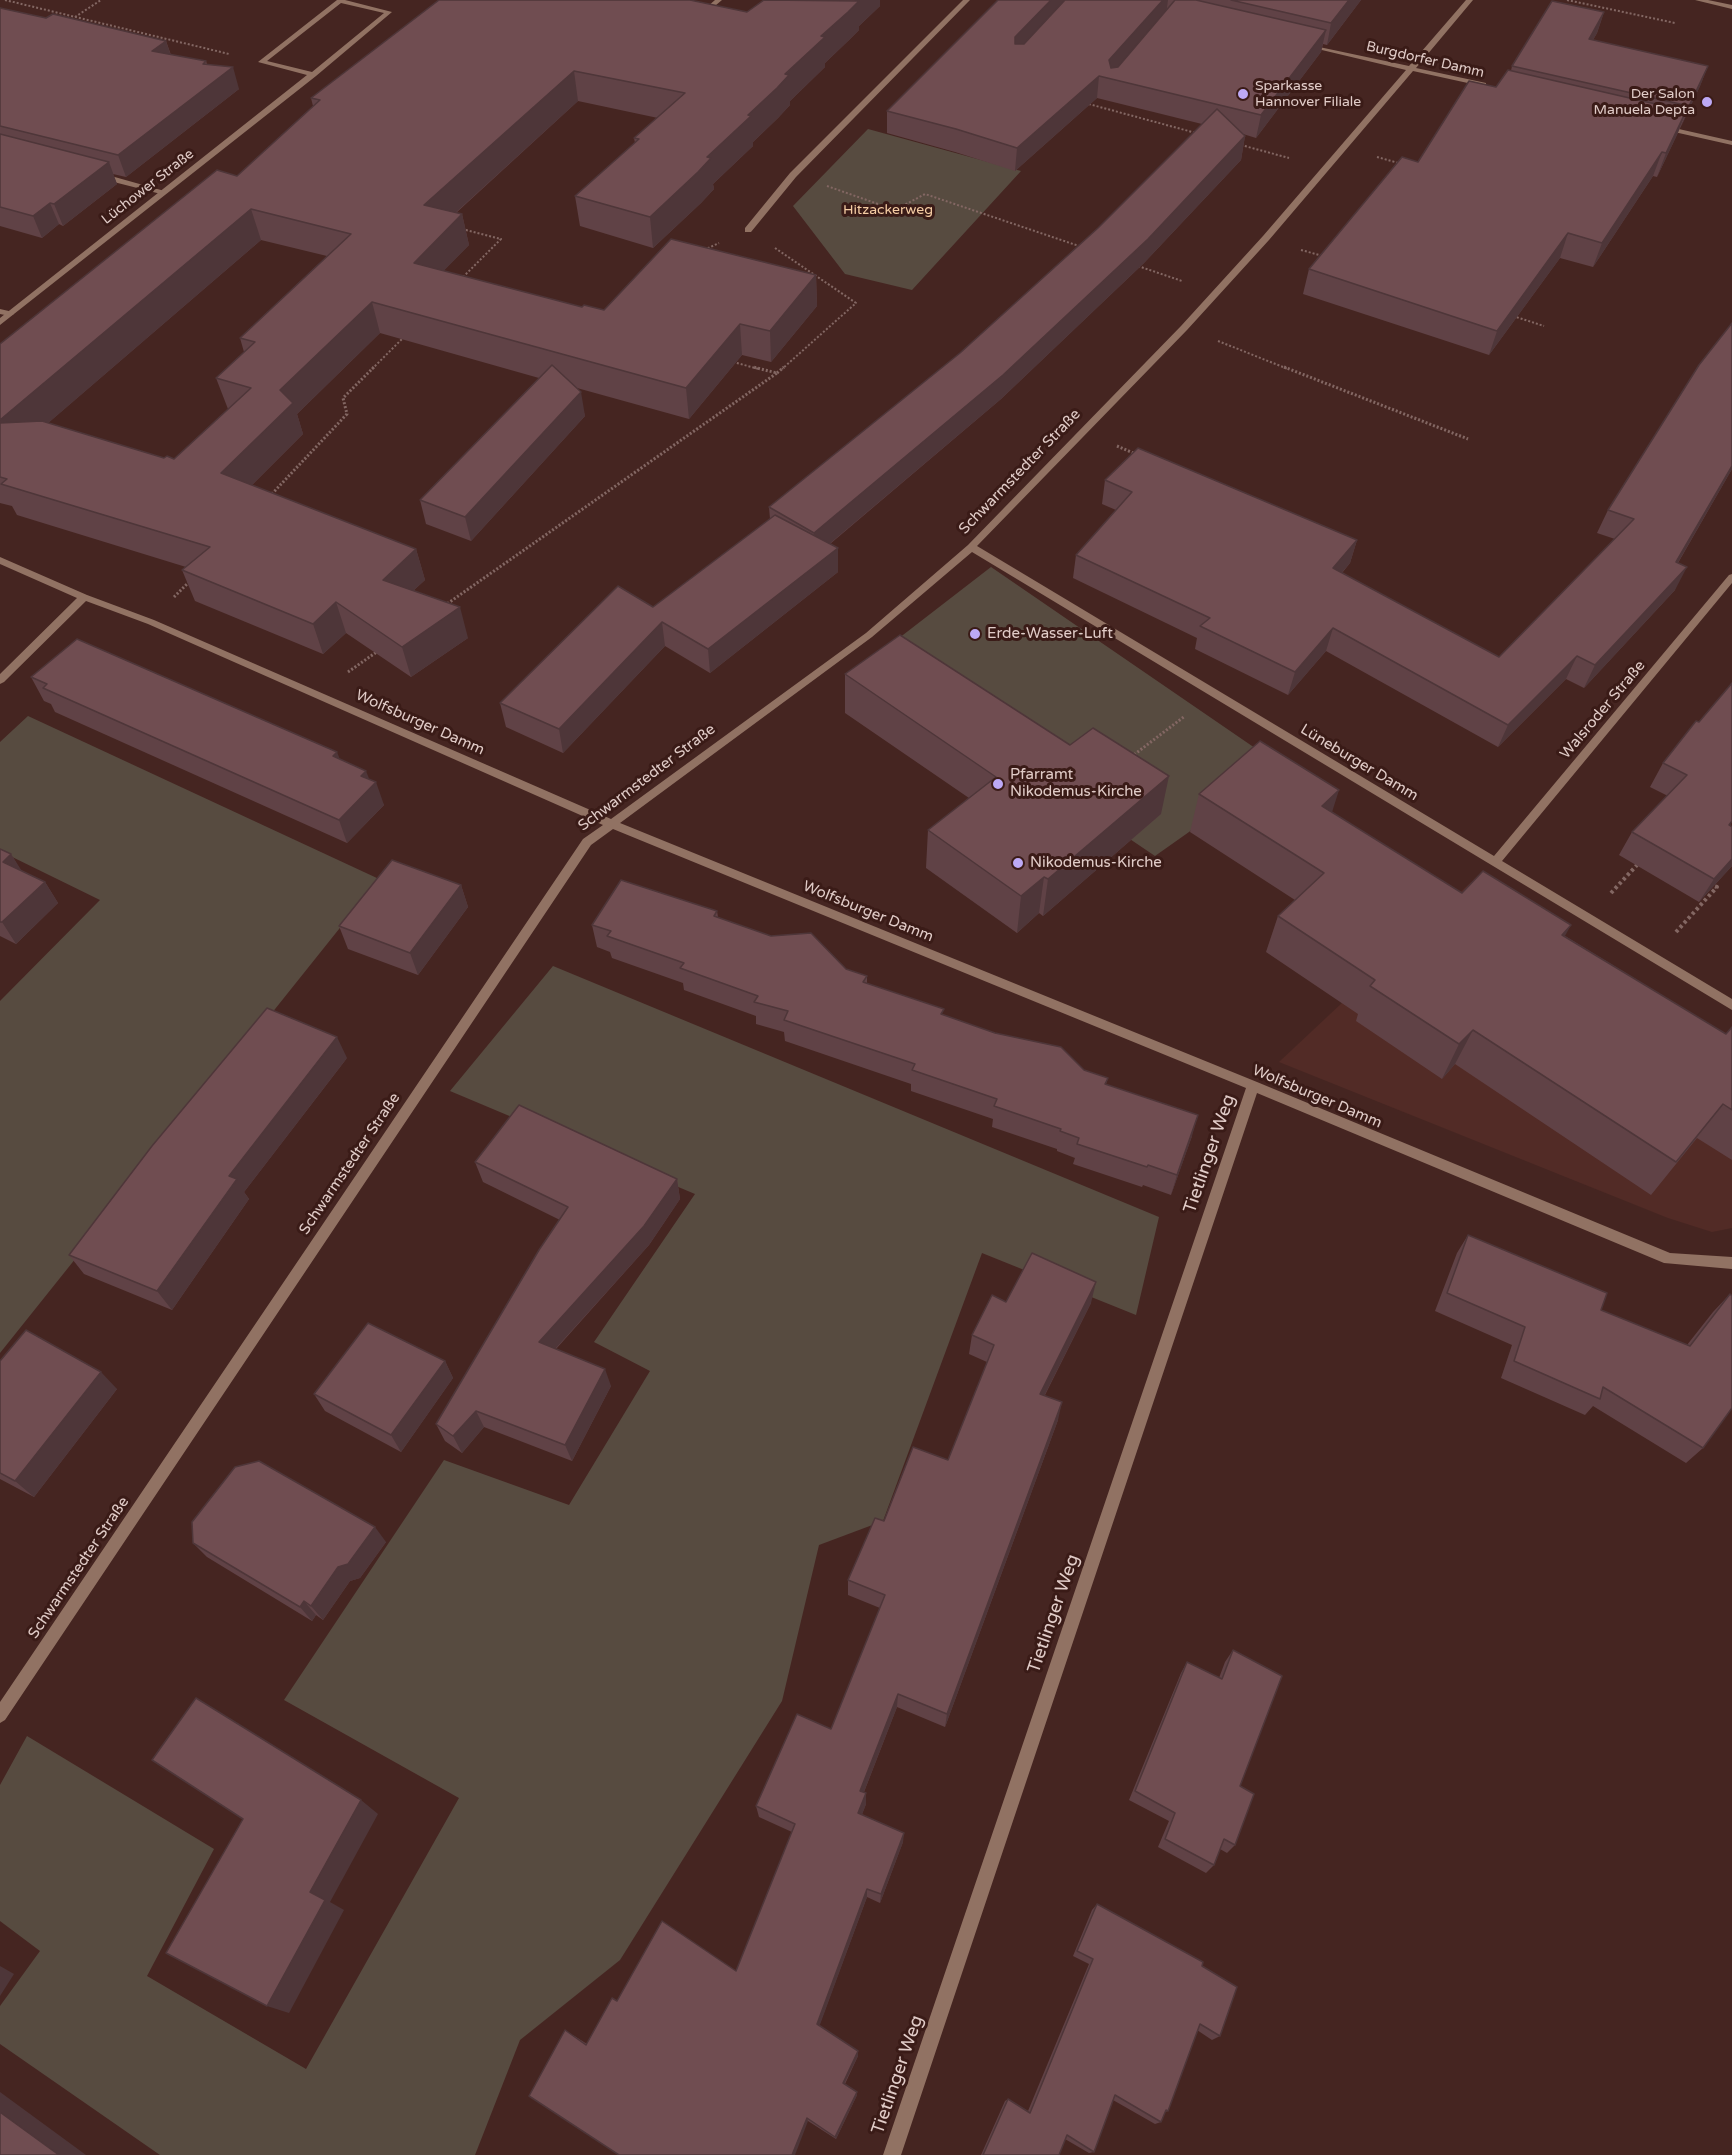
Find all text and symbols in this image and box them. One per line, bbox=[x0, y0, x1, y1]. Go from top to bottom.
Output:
street label: Burgdorfer Damm bbox=[1364, 38, 1486, 82]
place label: Sparkasse Hannover Filiale bbox=[1255, 78, 1361, 110]
place label: Der Salon Manuela Depta bbox=[1594, 86, 1695, 118]
marker: Sparkasse Hannover Filiale bbox=[1236, 87, 1250, 101]
marker: Der Salon Manuela Depta bbox=[1700, 95, 1714, 109]
street label: Lüchower Straße bbox=[99, 146, 197, 228]
park label: Hitzackerweg bbox=[843, 202, 933, 218]
street label: Schwarmstedter Straße bbox=[956, 406, 1084, 538]
place label: Erde-Wasser-Luft bbox=[987, 625, 1113, 643]
marker: Erde-Wasser-Luft bbox=[968, 627, 982, 641]
street label: Walsroder Straße bbox=[1557, 657, 1649, 763]
street label: Wolfsburger Damm bbox=[353, 686, 487, 760]
street label: Schwarmstedter Straße bbox=[575, 721, 719, 835]
street label: Lüneburger Damm bbox=[1297, 721, 1421, 805]
place label: Pfarramt Nikodemus-Kirche bbox=[1010, 766, 1142, 801]
marker: Pfarramt Nikodemus-Kirche bbox=[991, 777, 1005, 791]
place label: Nikodemus-Kirche bbox=[1030, 854, 1162, 872]
marker: Nikodemus-Kirche bbox=[1011, 856, 1025, 870]
street label: Wolfsburger Damm bbox=[800, 878, 936, 946]
street label: Wolfsburger Damm bbox=[1249, 1062, 1385, 1132]
street label: Schwarmstedter Straße bbox=[296, 1090, 404, 1238]
street label: Tietlinger Weg bbox=[1180, 1092, 1240, 1216]
street label: Schwarmstedter Straße bbox=[25, 1494, 133, 1642]
street label: Tietlinger Weg bbox=[1024, 1552, 1084, 1676]
street label: Tietlinger Weg bbox=[868, 2013, 928, 2137]

